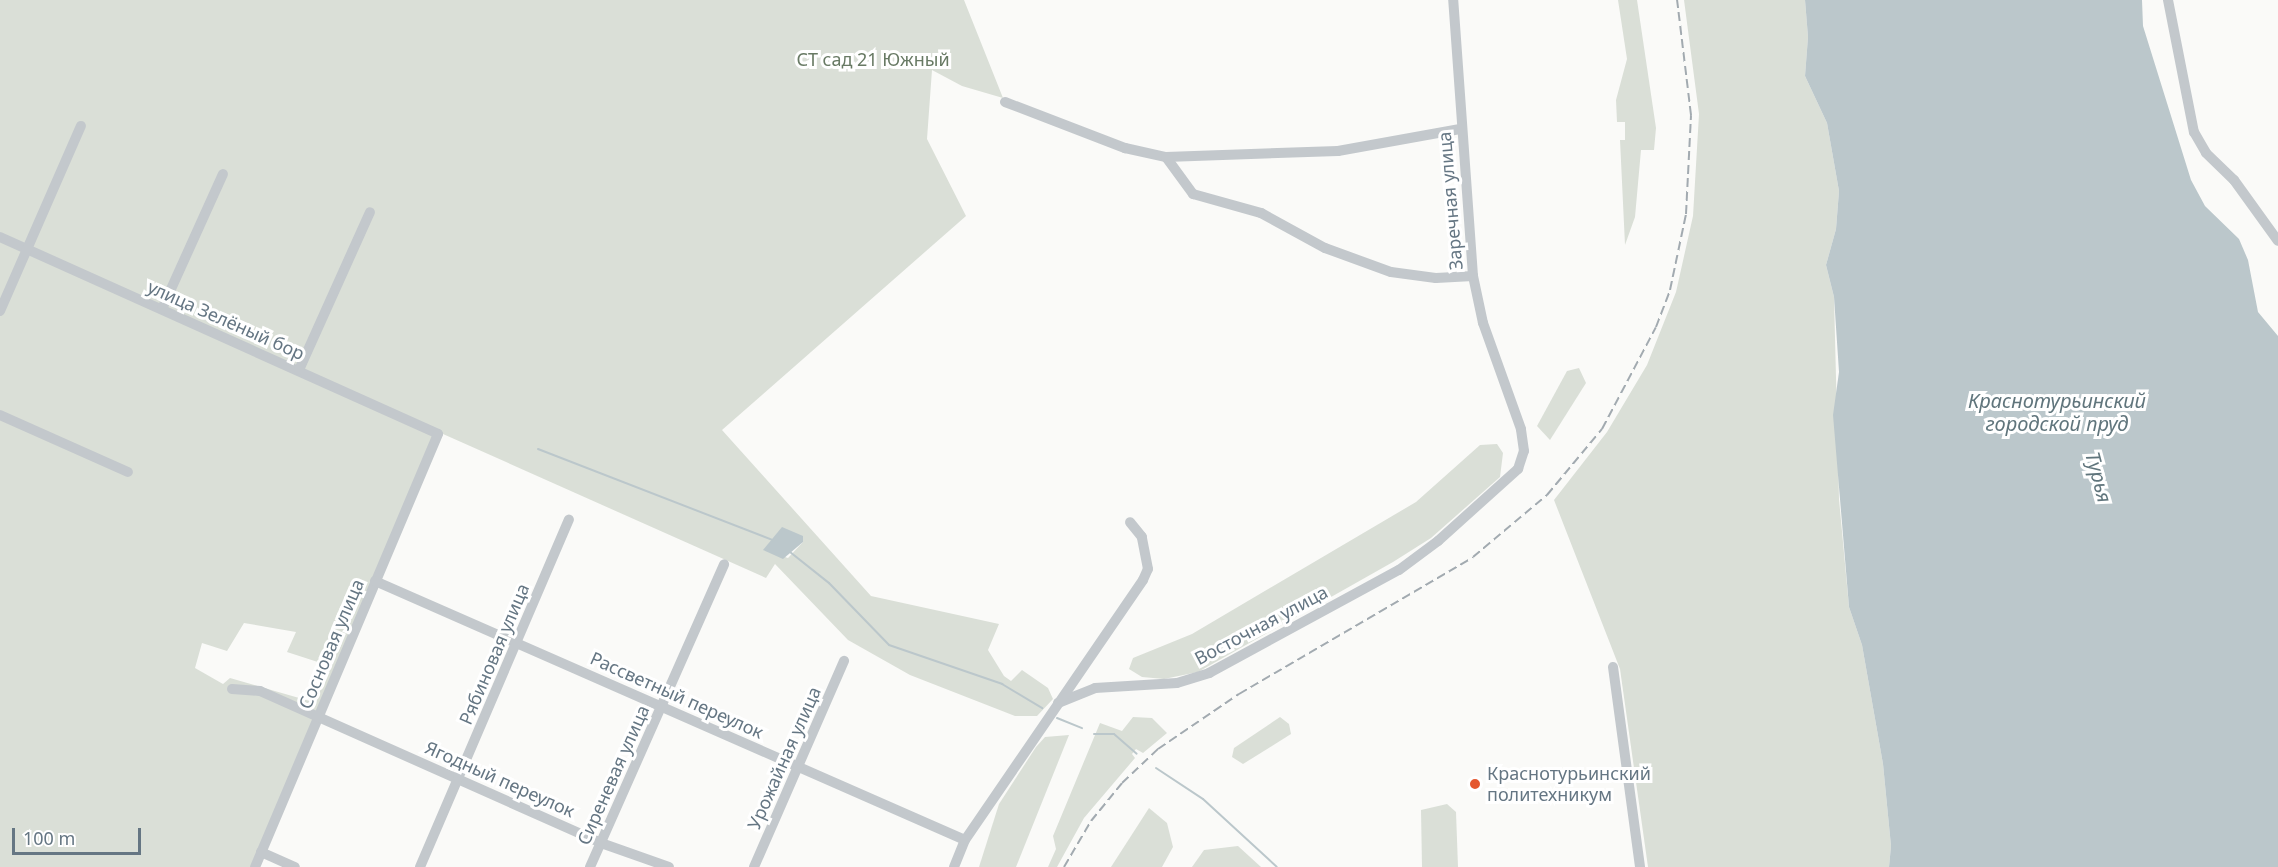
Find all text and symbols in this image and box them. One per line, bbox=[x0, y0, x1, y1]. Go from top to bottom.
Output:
park label: СТ сад 21 Южный bbox=[796, 48, 950, 70]
street label: Заречная улица bbox=[1433, 131, 1467, 271]
street label: улица Зелёный бор bbox=[144, 276, 308, 364]
water label: Краснотурьинский городской пруд bbox=[1968, 388, 2146, 435]
water label: Турья bbox=[2081, 449, 2117, 505]
street label: Сосновая улица bbox=[294, 576, 368, 712]
street label: Рябиновая улица bbox=[455, 580, 533, 728]
street label: Восточная улица bbox=[1191, 581, 1331, 669]
street label: Рассветный переулок bbox=[587, 647, 767, 743]
street label: Урожайная улица bbox=[743, 683, 825, 833]
street label: Сиреневая улица bbox=[572, 702, 654, 848]
street label: Ягодный переулок bbox=[422, 736, 578, 822]
place label: Краснотурьинский политехникум bbox=[1487, 763, 1651, 806]
marker: Краснотурьинский политехникум bbox=[1468, 777, 1482, 791]
scale bar bbox=[15, 816, 144, 854]
text: 100 m bbox=[23, 826, 75, 850]

